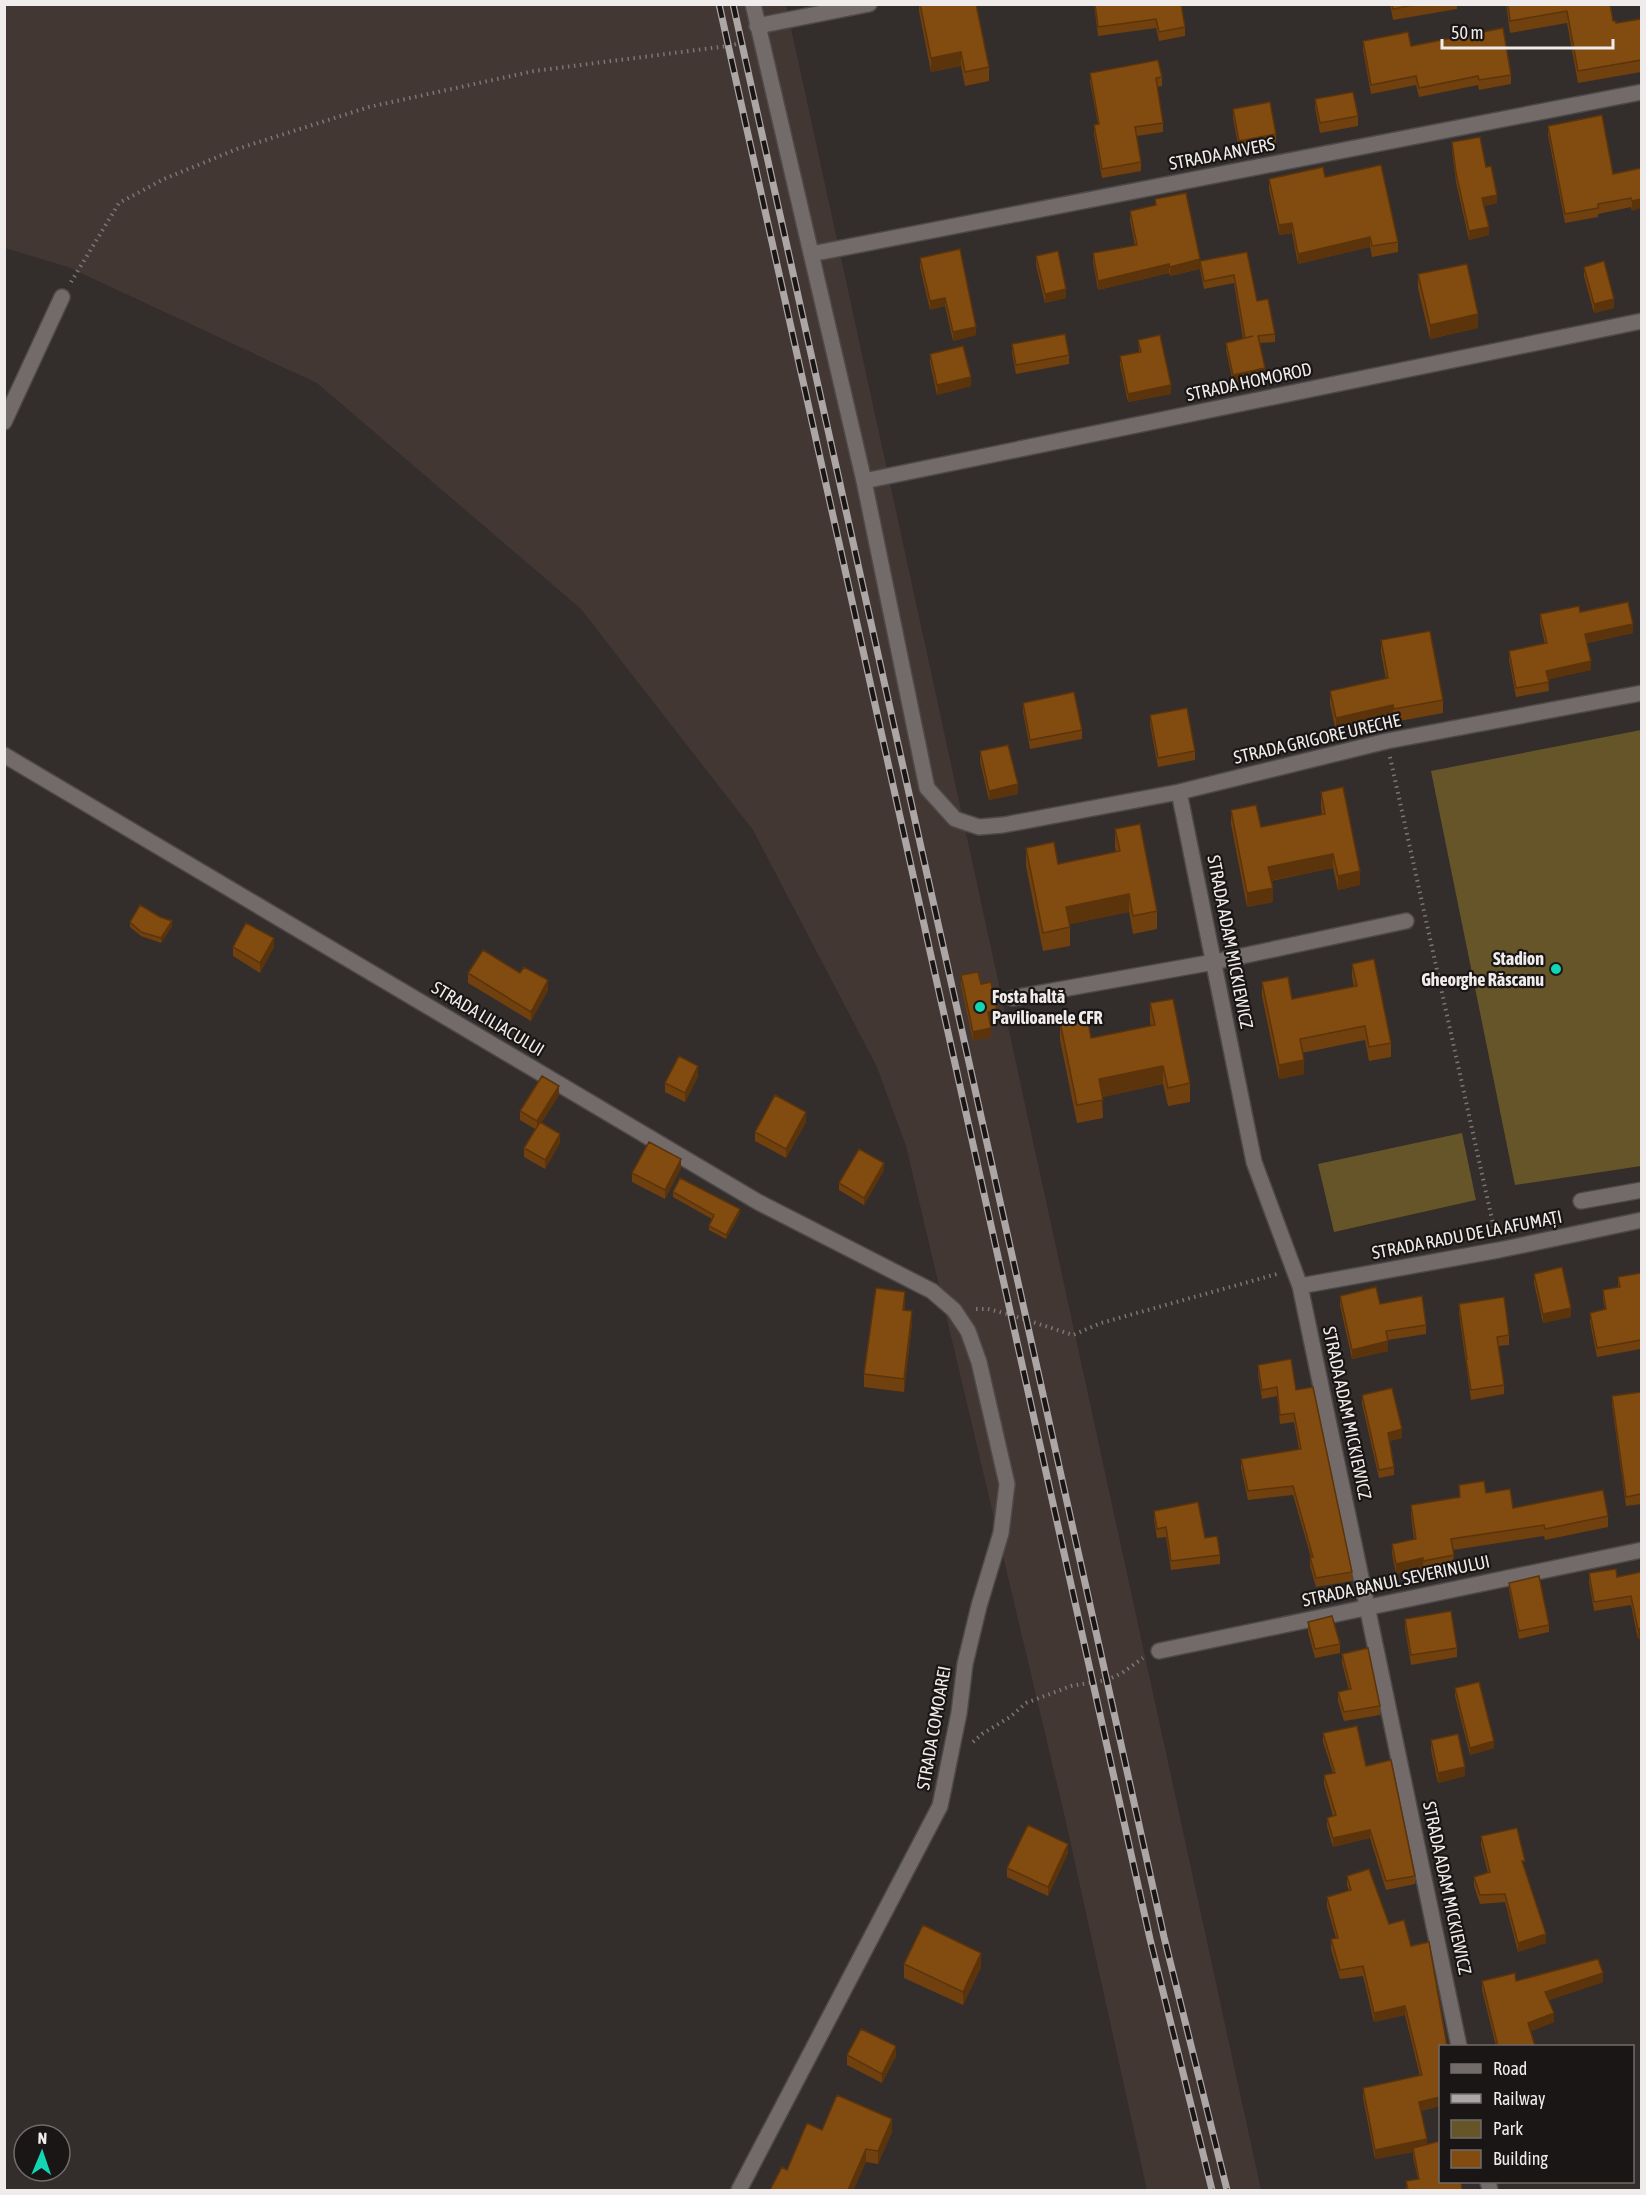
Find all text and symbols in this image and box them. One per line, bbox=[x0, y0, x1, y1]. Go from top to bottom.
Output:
scale bar bbox=[1442, 12, 1613, 50]
text: 50 m bbox=[1451, 22, 1483, 43]
street label: STRADA ANVERS bbox=[1167, 133, 1277, 174]
street label: STRADA HOMOROD bbox=[1184, 358, 1313, 405]
street label: STRADA GRIGORE URECHE bbox=[1231, 709, 1403, 768]
street label: STRADA ADAM MICKIEWICZ bbox=[1203, 853, 1258, 1031]
place label: Stadion Gheorghe Răscanu bbox=[1421, 948, 1544, 990]
marker: Stadion Gheorghe Răscanu bbox=[1549, 962, 1563, 976]
street label: STRADA LILIACULUI bbox=[428, 977, 548, 1060]
place label: Fosta haltă Pavilioanele CFR bbox=[992, 986, 1103, 1028]
marker: Fosta haltă Pavilioanele CFR bbox=[973, 1000, 987, 1014]
street label: STRADA RADU DE LA AFUMAȚI bbox=[1370, 1206, 1564, 1263]
street label: STRADA ADAM MICKIEWICZ bbox=[1319, 1324, 1376, 1501]
street label: STRADA BANUL SEVERINULUI bbox=[1300, 1550, 1492, 1611]
street label: STRADA COMOAREI bbox=[912, 1664, 955, 1792]
street label: STRADA ADAM MICKIEWICZ bbox=[1419, 1799, 1476, 1976]
legend bbox=[1439, 2045, 1634, 2183]
text: Road bbox=[1493, 2058, 1527, 2079]
text: Railway bbox=[1493, 2088, 1545, 2109]
text: Park bbox=[1493, 2118, 1523, 2139]
north arrow bbox=[12, 2123, 72, 2183]
text: N bbox=[37, 2129, 48, 2147]
text: Building bbox=[1493, 2148, 1548, 2169]

